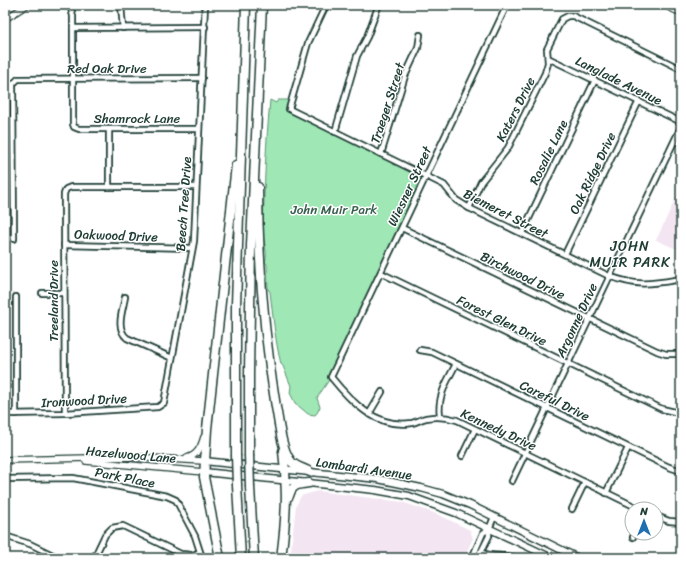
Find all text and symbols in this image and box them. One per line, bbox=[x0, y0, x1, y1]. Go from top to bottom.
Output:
street label: Langlade Avenue bbox=[571, 49, 666, 111]
street label: Red Oak Drive bbox=[67, 57, 147, 80]
street label: Traeger Street bbox=[364, 59, 412, 147]
street label: Katers Drive bbox=[489, 72, 542, 146]
street label: Shamrock Lane bbox=[94, 107, 181, 130]
street label: Rosalie Lane bbox=[523, 116, 574, 189]
street label: Oak Ridge Drive bbox=[563, 128, 622, 218]
street label: Wiesner Street bbox=[381, 142, 438, 230]
street label: Beech Tree Drive bbox=[169, 156, 198, 252]
street label: Biemeret Street bbox=[459, 182, 553, 245]
park label: John Muir Park bbox=[290, 198, 377, 221]
street label: Oakwood Drive bbox=[74, 223, 158, 248]
district label: JOHN MUIR PARK bbox=[590, 234, 671, 275]
street label: Birchwood Drive bbox=[476, 245, 569, 306]
street label: Treeland Drive bbox=[42, 260, 65, 342]
street label: Argonne Drive bbox=[549, 279, 604, 362]
street label: Forest Glen Drive bbox=[453, 289, 551, 352]
street label: Careful Drive bbox=[516, 374, 594, 428]
street label: Ironwood Drive bbox=[40, 387, 128, 414]
street label: Kennedy Drive bbox=[457, 402, 541, 457]
street label: Hazelwood Lane bbox=[85, 439, 177, 470]
street label: Lombardi Avenue bbox=[314, 450, 413, 487]
street label: Park Place bbox=[93, 460, 157, 495]
north arrow bbox=[624, 501, 664, 541]
text: N bbox=[639, 502, 648, 521]

